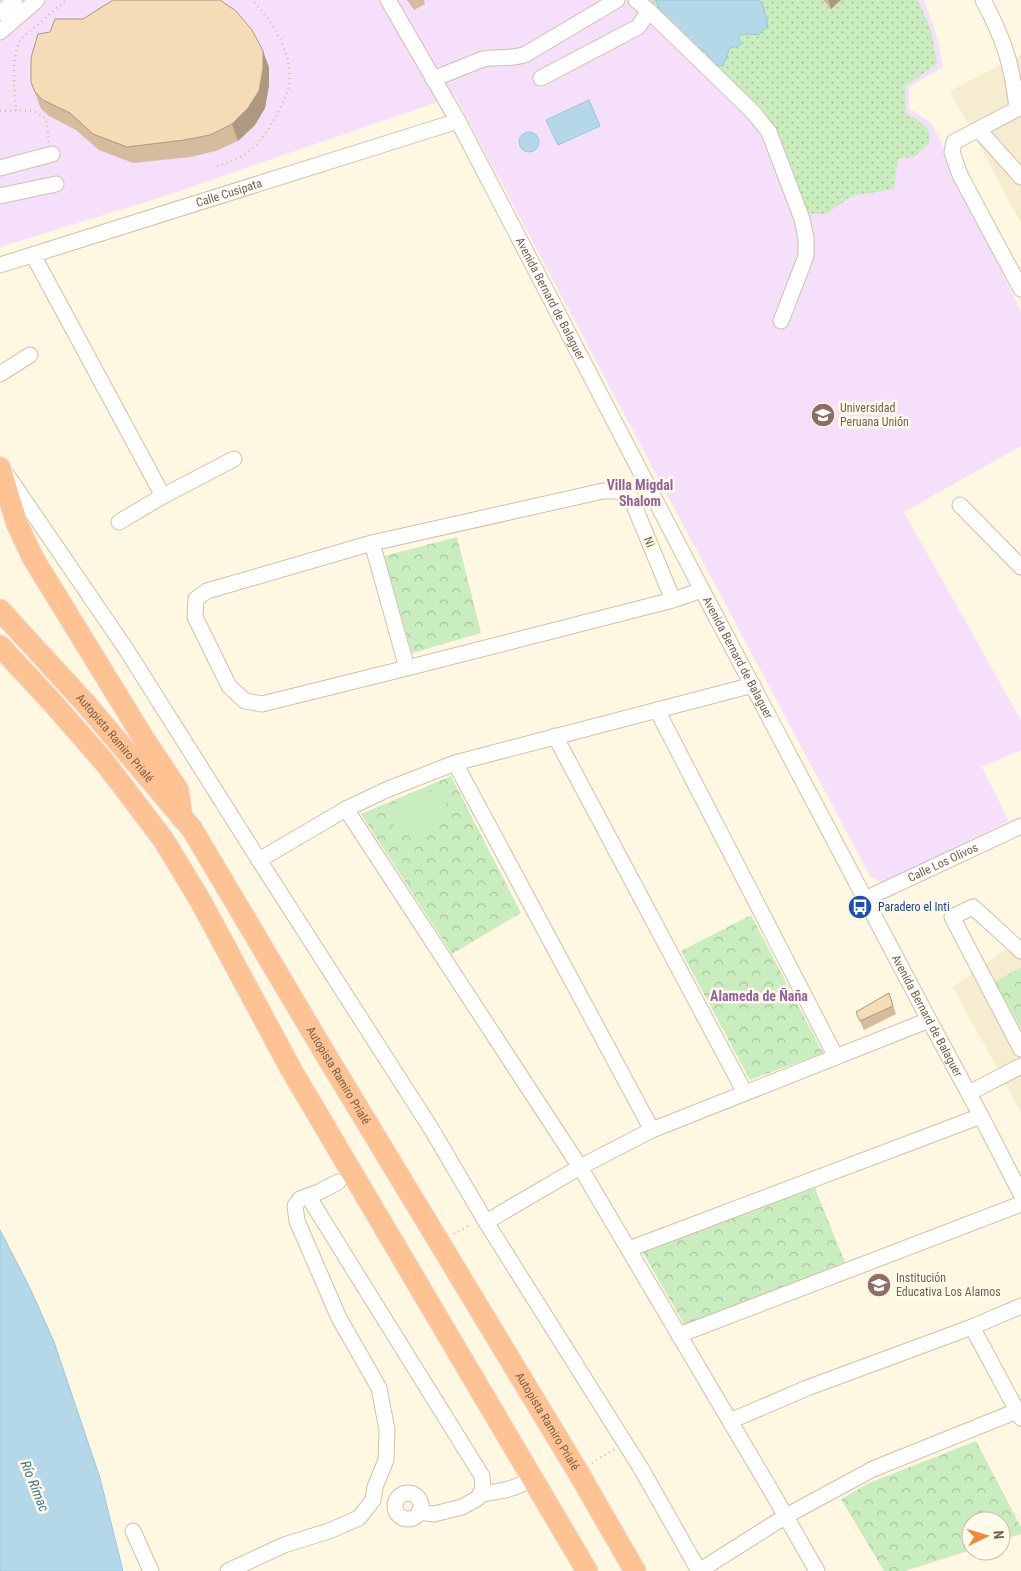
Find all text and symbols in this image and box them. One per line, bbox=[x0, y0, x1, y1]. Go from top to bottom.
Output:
street label: Calle Cusipata bbox=[194, 176, 264, 210]
street label: Avenida Bernard de Balaguer bbox=[513, 235, 588, 363]
place label: Universidad Peruana Unión bbox=[840, 401, 909, 429]
school or university icon: Universidad Peruana Unión bbox=[810, 402, 836, 428]
district label: Villa Migdal Shalom bbox=[607, 477, 673, 509]
street label: Ni bbox=[641, 535, 657, 549]
street label: Avenida Bernard de Balaguer bbox=[700, 594, 776, 721]
street label: Autopista Ramiro Prialé bbox=[73, 691, 157, 785]
street label: Calle Los Olivos bbox=[906, 840, 980, 885]
bus stop icon: Paradero el Inti bbox=[847, 894, 873, 920]
place label: Paradero el Inti bbox=[878, 900, 950, 914]
street label: Avenida Bernard de Balaguer bbox=[889, 952, 966, 1079]
district label: Alameda de Ñaña bbox=[710, 987, 808, 1004]
street label: Autopista Ramiro Prialé bbox=[304, 1024, 374, 1127]
place label: Institución Educativa Los Alamos bbox=[896, 1271, 1001, 1299]
school or university icon: Institución Educativa Los Alamos bbox=[866, 1272, 892, 1298]
street label: Autopista Ramiro Prialé bbox=[512, 1370, 582, 1473]
water label: Río Rímac bbox=[18, 1458, 52, 1514]
north arrow bbox=[961, 1511, 1011, 1561]
text: N bbox=[991, 1530, 1007, 1540]

